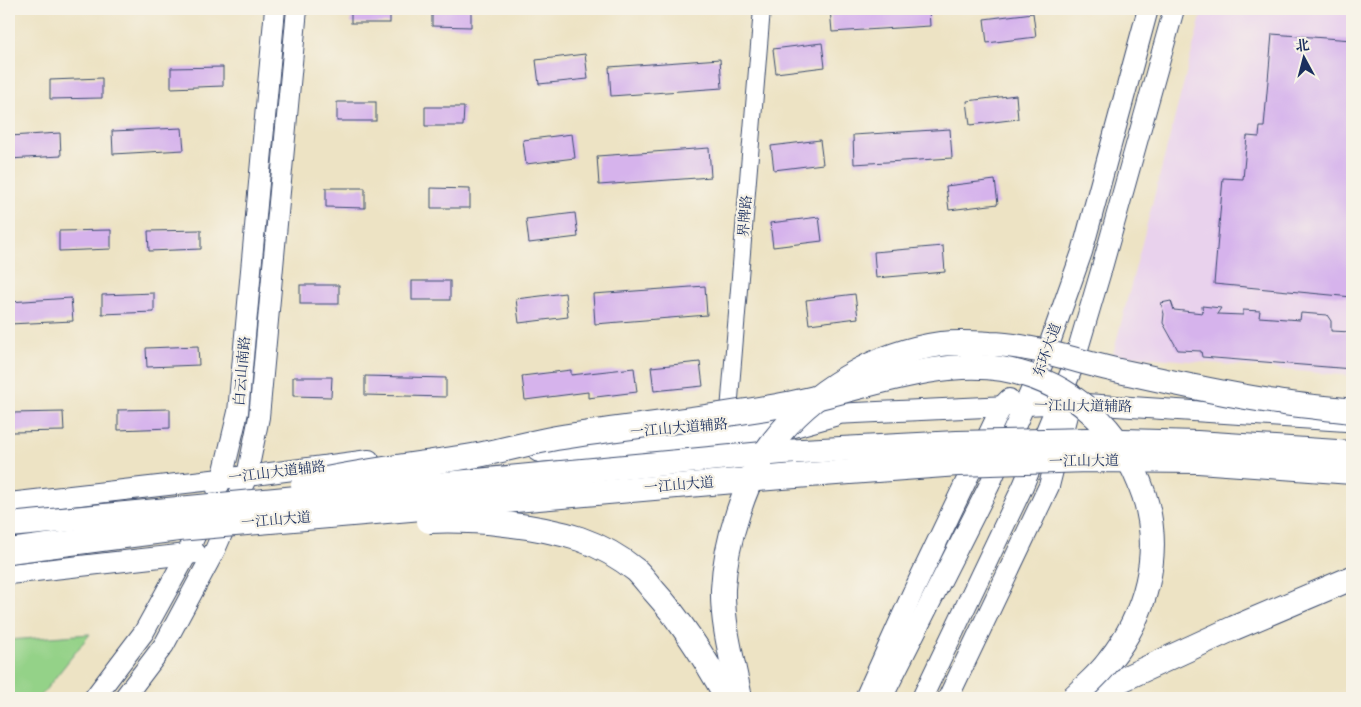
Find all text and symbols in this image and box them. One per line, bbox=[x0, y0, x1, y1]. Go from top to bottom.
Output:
north arrow bbox=[1278, 32, 1328, 82]
text: 北 bbox=[1294, 36, 1310, 55]
street label: 界牌路 bbox=[735, 194, 755, 238]
street label: 东环大道 bbox=[1029, 321, 1065, 379]
street label: 白云山南路 bbox=[230, 335, 254, 407]
street label: 一江山大道辅路 bbox=[1034, 397, 1132, 415]
street label: 一江山大道辅路 bbox=[629, 415, 729, 441]
street label: 一江山大道 bbox=[1049, 452, 1119, 470]
street label: 一江山大道辅路 bbox=[227, 458, 327, 486]
street label: 一江山大道 bbox=[643, 473, 715, 497]
street label: 一江山大道 bbox=[240, 508, 312, 532]

